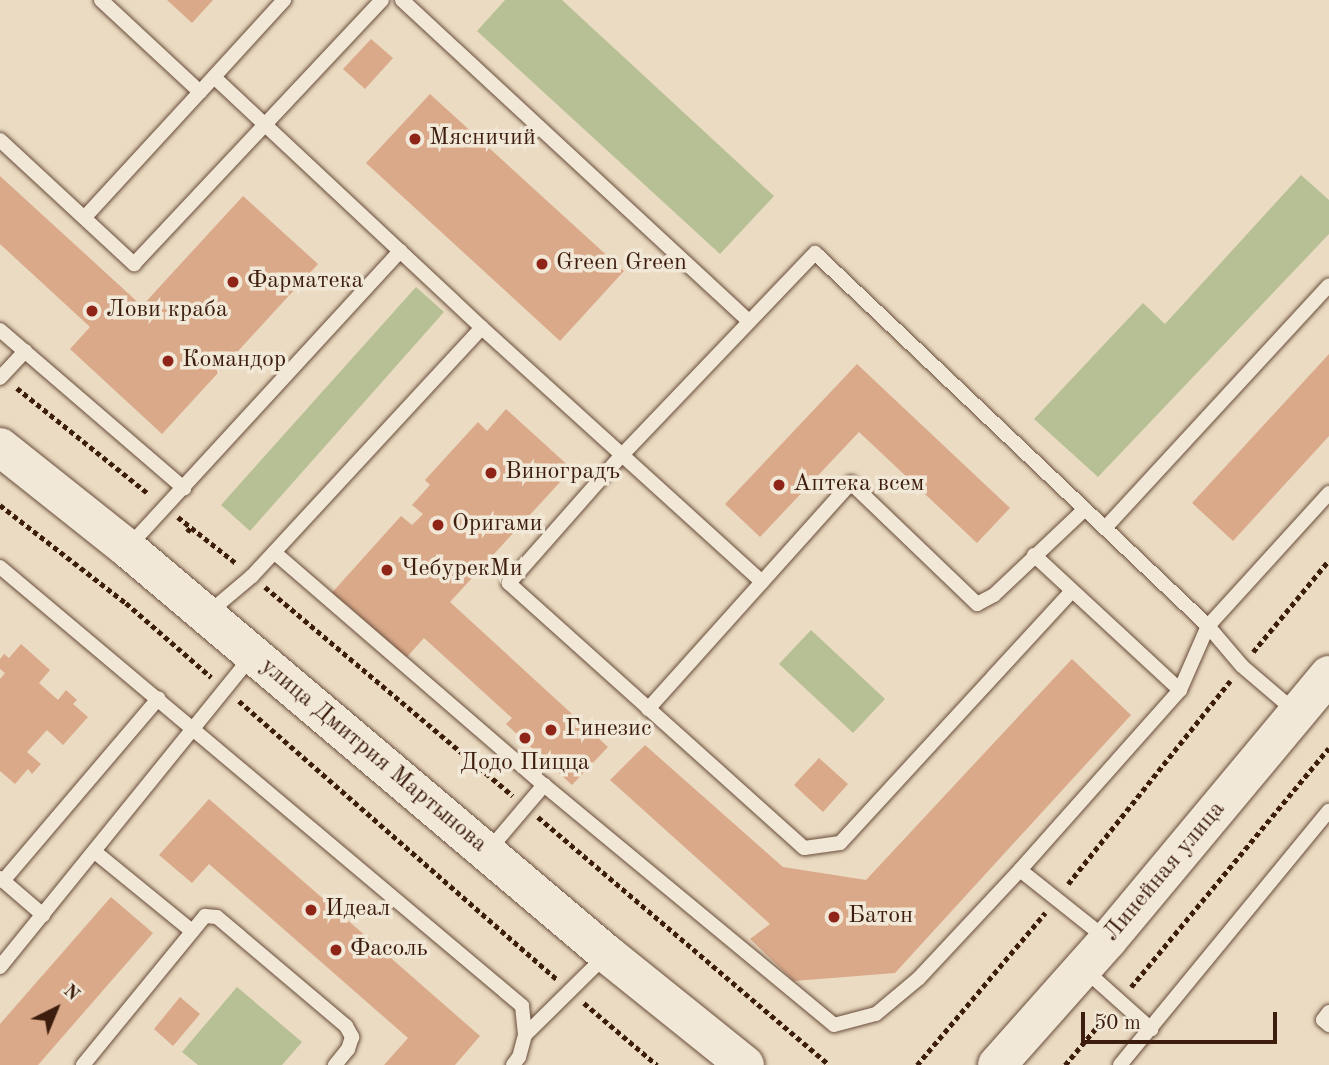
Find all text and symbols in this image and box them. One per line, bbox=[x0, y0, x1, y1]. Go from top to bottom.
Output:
place label: Мясничий bbox=[429, 125, 536, 153]
marker: Мясничий bbox=[407, 131, 423, 147]
place label: Green Green bbox=[556, 250, 687, 278]
marker: Green Green bbox=[534, 256, 550, 272]
place label: Фарматека bbox=[247, 268, 363, 296]
marker: Фарматека bbox=[225, 274, 241, 290]
place label: Лови краба bbox=[106, 297, 228, 325]
marker: Лови краба bbox=[84, 303, 100, 319]
place label: Командор bbox=[182, 347, 286, 375]
marker: Командор bbox=[160, 353, 176, 369]
place label: Виноградъ bbox=[505, 459, 620, 487]
marker: Виноградъ bbox=[483, 465, 499, 481]
place label: Аптека всем bbox=[793, 471, 924, 499]
marker: Аптека всем bbox=[771, 477, 787, 493]
place label: Оригами bbox=[452, 511, 542, 539]
marker: Оригами bbox=[430, 517, 446, 533]
place label: ЧебурекМи bbox=[401, 556, 523, 584]
marker: ЧебурекМи bbox=[379, 562, 395, 578]
street label: улица Дмитрия Мартынова bbox=[254, 653, 492, 859]
place label: Гинезис bbox=[565, 716, 651, 744]
marker: Гинезис bbox=[543, 722, 559, 738]
marker: Додо Пицца bbox=[517, 730, 533, 746]
place label: Додо Пицца bbox=[460, 750, 590, 778]
street label: Линейная улица bbox=[1098, 796, 1232, 948]
place label: Идеал bbox=[325, 896, 390, 924]
marker: Идеал bbox=[303, 902, 319, 918]
place label: Батон bbox=[848, 903, 913, 931]
marker: Батон bbox=[826, 909, 842, 925]
place label: Фасоль bbox=[350, 936, 428, 964]
marker: Фасоль bbox=[328, 942, 344, 958]
north arrow bbox=[21, 974, 91, 1044]
text: N bbox=[59, 981, 82, 1005]
scale bar bbox=[1084, 998, 1280, 1042]
text: 50 m bbox=[1094, 1013, 1141, 1034]

